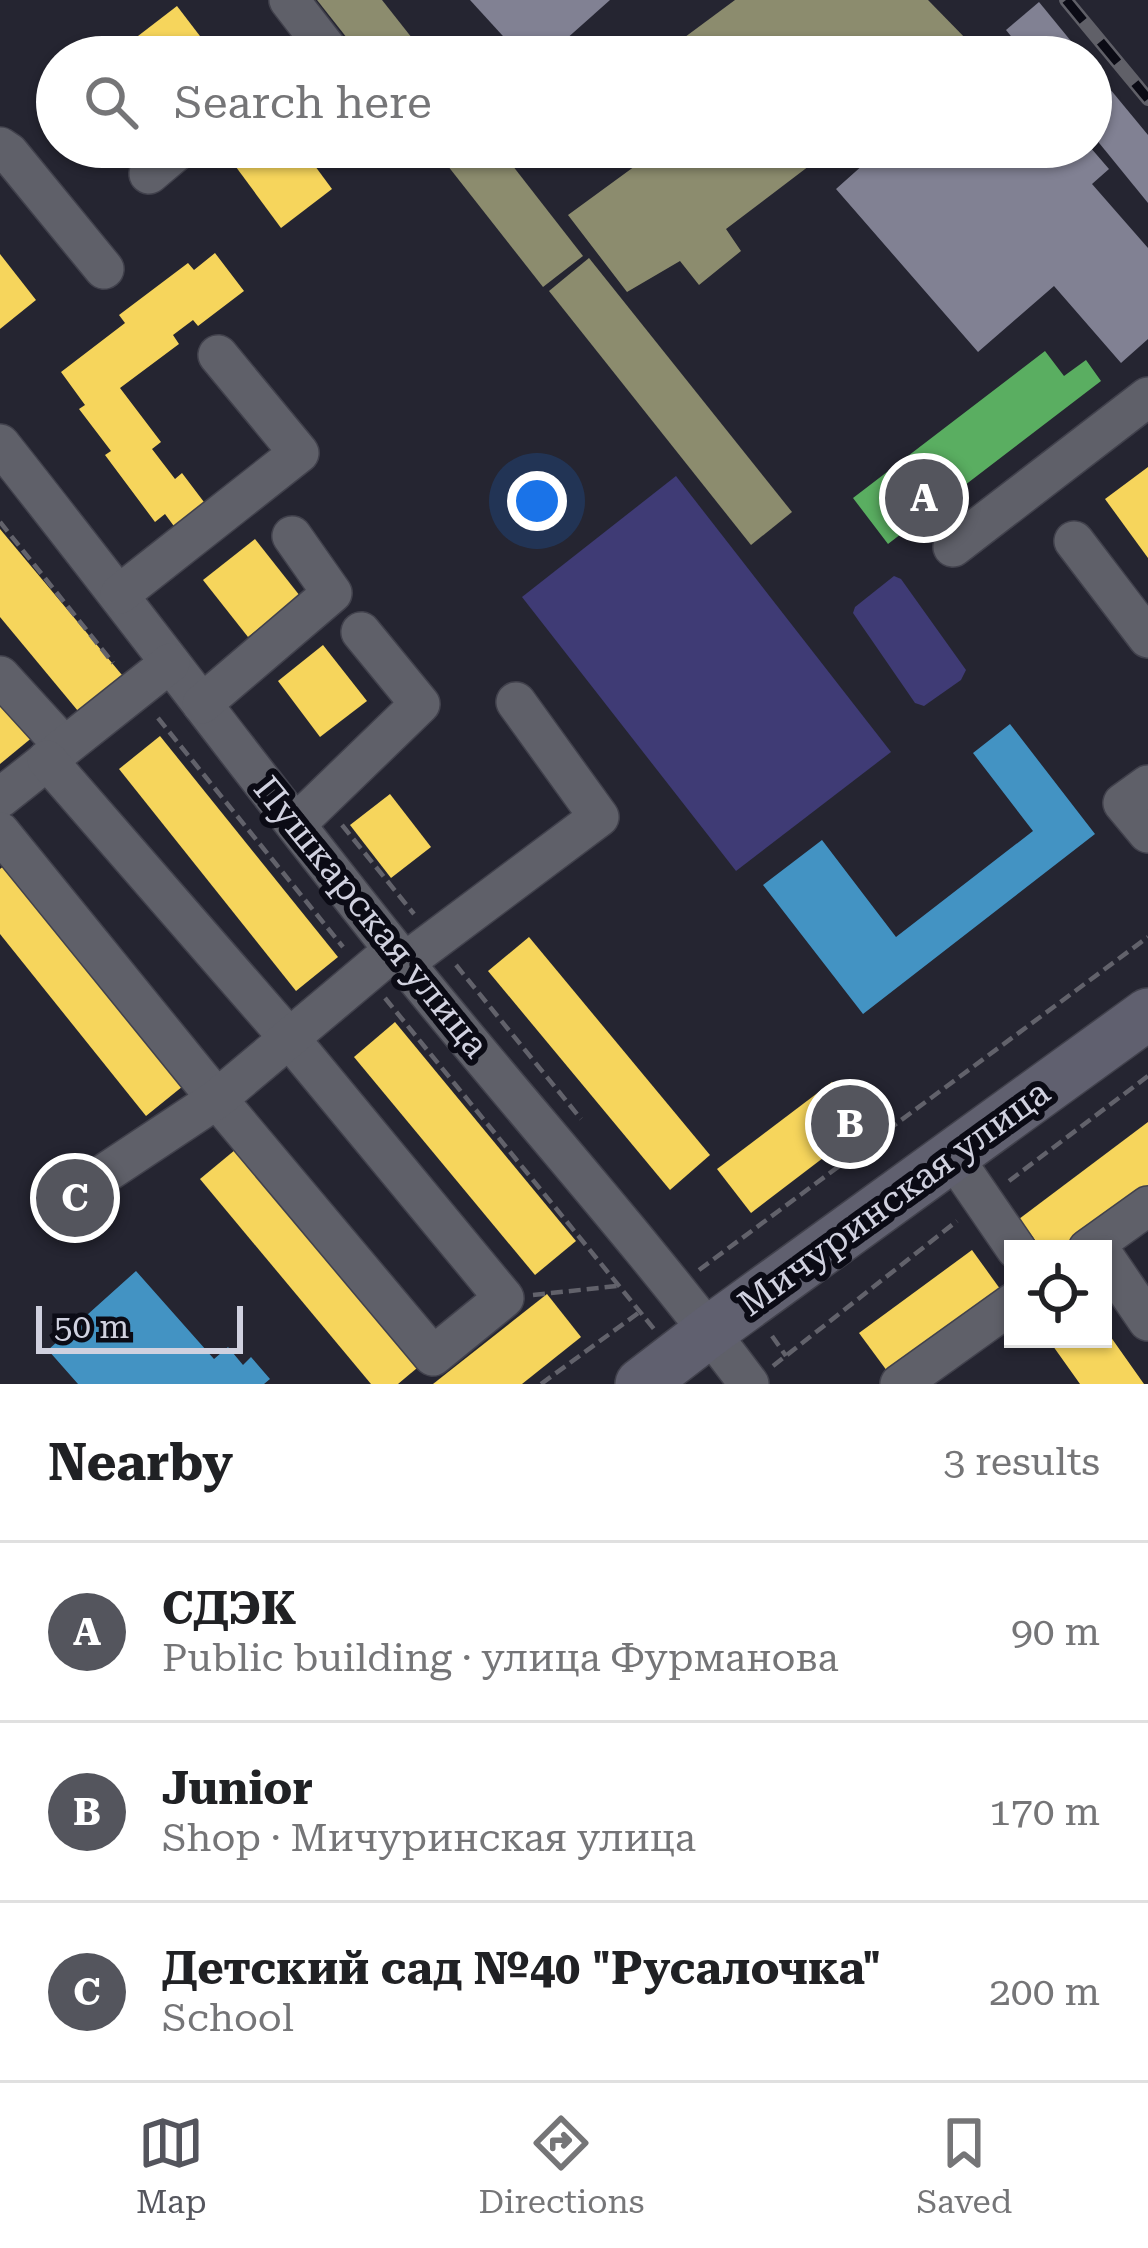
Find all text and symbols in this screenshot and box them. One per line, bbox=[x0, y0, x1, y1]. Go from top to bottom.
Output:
search box bbox=[36, 36, 1112, 168]
icon: search bbox=[78, 69, 144, 135]
text: Search here bbox=[174, 76, 432, 129]
pin: A bbox=[885, 453, 963, 543]
your location bbox=[507, 471, 567, 531]
street label: Пушкарская улица bbox=[245, 768, 497, 1066]
street label: Мичуринская улица bbox=[730, 1071, 1058, 1325]
pin: B bbox=[811, 1079, 889, 1169]
pin: C bbox=[36, 1153, 114, 1243]
map controls bbox=[1004, 1240, 1112, 1348]
button: locate bbox=[1004, 1240, 1112, 1348]
scale bar bbox=[36, 1300, 243, 1353]
text: 50 m bbox=[54, 1307, 129, 1346]
text: Nearby bbox=[48, 1433, 233, 1492]
text: 3 results bbox=[943, 1439, 1100, 1485]
text: СДЭК bbox=[162, 1582, 296, 1635]
text: A bbox=[73, 1609, 101, 1655]
text: 90 m bbox=[1011, 1609, 1100, 1655]
text: Public building · улица Фурманова bbox=[162, 1635, 839, 1681]
text: Junior bbox=[162, 1762, 313, 1815]
text: B bbox=[73, 1789, 101, 1835]
text: 170 m bbox=[989, 1789, 1100, 1835]
text: Shop · Мичуринская улица bbox=[162, 1815, 696, 1861]
text: Детский сад №40 "Русалочка" bbox=[162, 1942, 881, 1995]
text: C bbox=[73, 1969, 101, 2015]
text: 200 m bbox=[989, 1969, 1100, 2015]
text: School bbox=[162, 1995, 294, 2041]
tab: Map bbox=[136, 2110, 207, 2221]
tab: Directions bbox=[478, 2110, 644, 2221]
tab: Saved bbox=[916, 2110, 1012, 2221]

